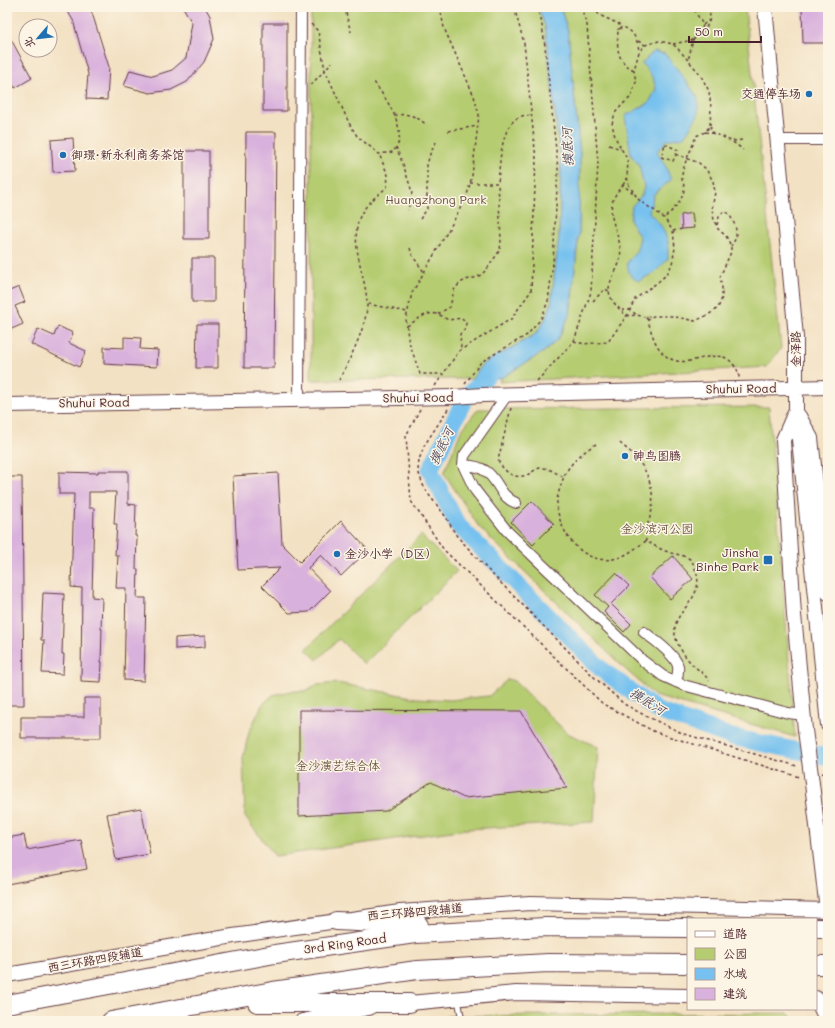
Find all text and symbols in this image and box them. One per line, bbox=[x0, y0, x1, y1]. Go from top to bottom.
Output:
north arrow bbox=[18, 18, 58, 58]
scale bar bbox=[689, 18, 761, 44]
text: 50 m bbox=[695, 23, 723, 39]
text: 北 bbox=[20, 35, 38, 51]
place label: 交通停车场 bbox=[741, 85, 801, 101]
marker: 交通停车场 bbox=[804, 89, 814, 99]
water label: 摸底河 bbox=[557, 125, 576, 167]
place label: 御璟·新永利商务茶馆 bbox=[71, 146, 184, 162]
marker: 御璟·新永利商务茶馆 bbox=[58, 150, 68, 160]
park label: Huangzhong Park bbox=[385, 191, 487, 207]
street label: 金泽路 bbox=[787, 331, 803, 367]
street label: Shuhui Road bbox=[705, 379, 777, 397]
street label: Shuhui Road bbox=[382, 388, 454, 406]
street label: Shuhui Road bbox=[58, 393, 130, 411]
water label: 摸底河 bbox=[424, 423, 458, 467]
place label: 神鸟图腾 bbox=[633, 447, 681, 463]
marker: 神鸟图腾 bbox=[620, 451, 630, 461]
park label: 金沙滨河公园 bbox=[621, 520, 693, 536]
place label: Jinsha Binhe Park bbox=[696, 544, 759, 574]
place label: 金沙小学（D区） bbox=[345, 545, 437, 561]
marker: 金沙小学（D区） bbox=[332, 549, 342, 559]
marker: Jinsha Binhe Park bbox=[762, 554, 774, 566]
water label: 摸底河 bbox=[627, 683, 671, 719]
park label: 金沙演艺综合体 bbox=[296, 757, 380, 773]
street label: 西三环路四段辅道 bbox=[366, 899, 463, 923]
legend bbox=[687, 918, 817, 1010]
text: 道路 bbox=[723, 925, 747, 941]
street label: 3rd Ring Road bbox=[303, 929, 388, 957]
street label: 西三环路四段辅道 bbox=[46, 943, 143, 975]
text: 公园 bbox=[723, 945, 747, 961]
text: 水域 bbox=[723, 965, 747, 981]
text: 建筑 bbox=[723, 985, 747, 1001]

